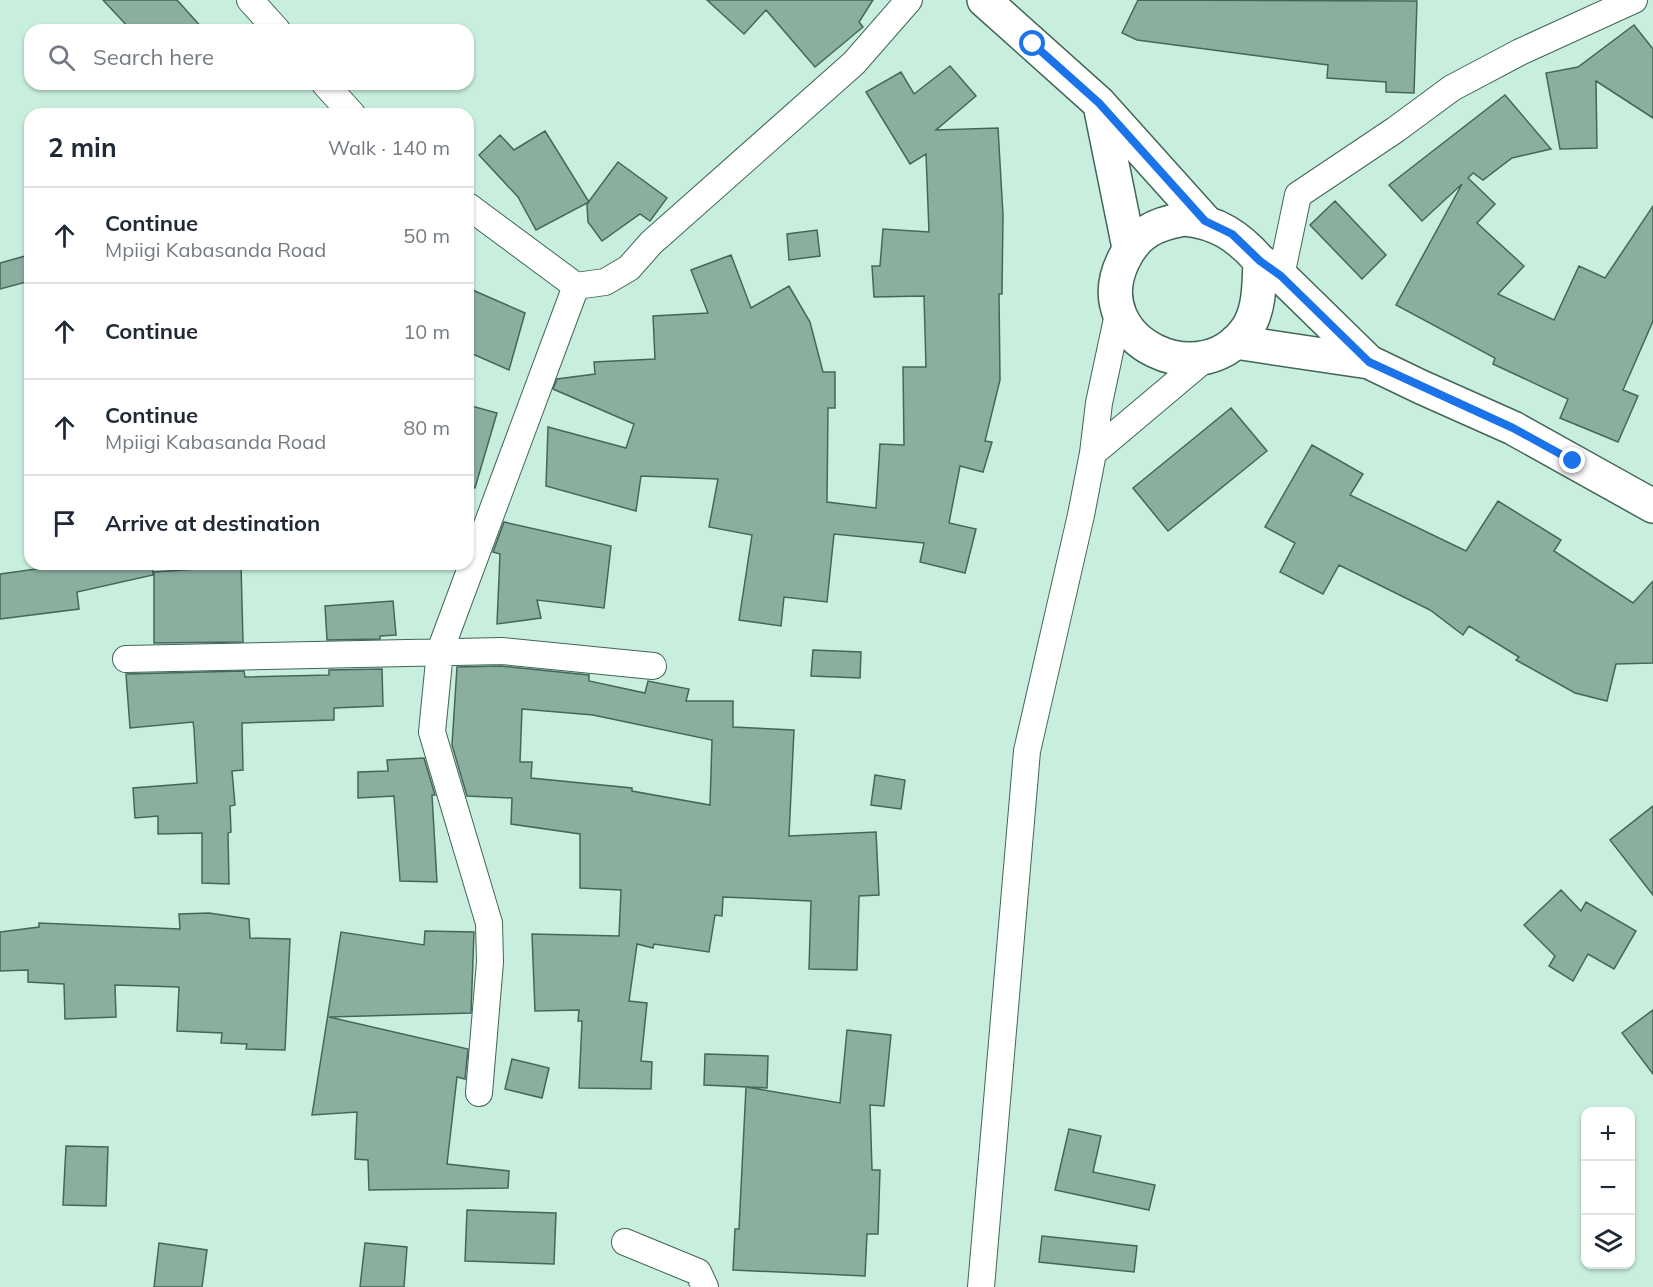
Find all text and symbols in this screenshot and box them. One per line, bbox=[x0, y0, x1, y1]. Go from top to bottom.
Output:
search box bbox=[24, 24, 474, 90]
route start bbox=[1019, 30, 1045, 56]
icon: search bbox=[45, 41, 78, 74]
text: Search here bbox=[93, 43, 214, 71]
text: 2 min bbox=[48, 131, 117, 164]
text: Walk · 140 m bbox=[328, 135, 450, 160]
text: Continue bbox=[105, 209, 198, 237]
icon: ahead bbox=[48, 219, 81, 252]
text: 50 m bbox=[403, 223, 450, 248]
text: Mpiigi Kabasanda Road bbox=[105, 237, 326, 262]
icon: ahead bbox=[48, 315, 81, 348]
text: Continue bbox=[105, 317, 198, 345]
text: 10 m bbox=[403, 319, 450, 344]
text: Continue bbox=[105, 401, 198, 429]
icon: ahead bbox=[48, 411, 81, 444]
text: 80 m bbox=[403, 415, 450, 440]
text: Mpiigi Kabasanda Road bbox=[105, 429, 326, 454]
route end bbox=[1559, 447, 1585, 473]
icon: arrive bbox=[48, 507, 81, 540]
text: Arrive at destination bbox=[105, 509, 320, 537]
map controls bbox=[1581, 1107, 1635, 1269]
button: + bbox=[1581, 1107, 1635, 1161]
button: − bbox=[1581, 1161, 1635, 1215]
button: layers bbox=[1581, 1215, 1635, 1269]

